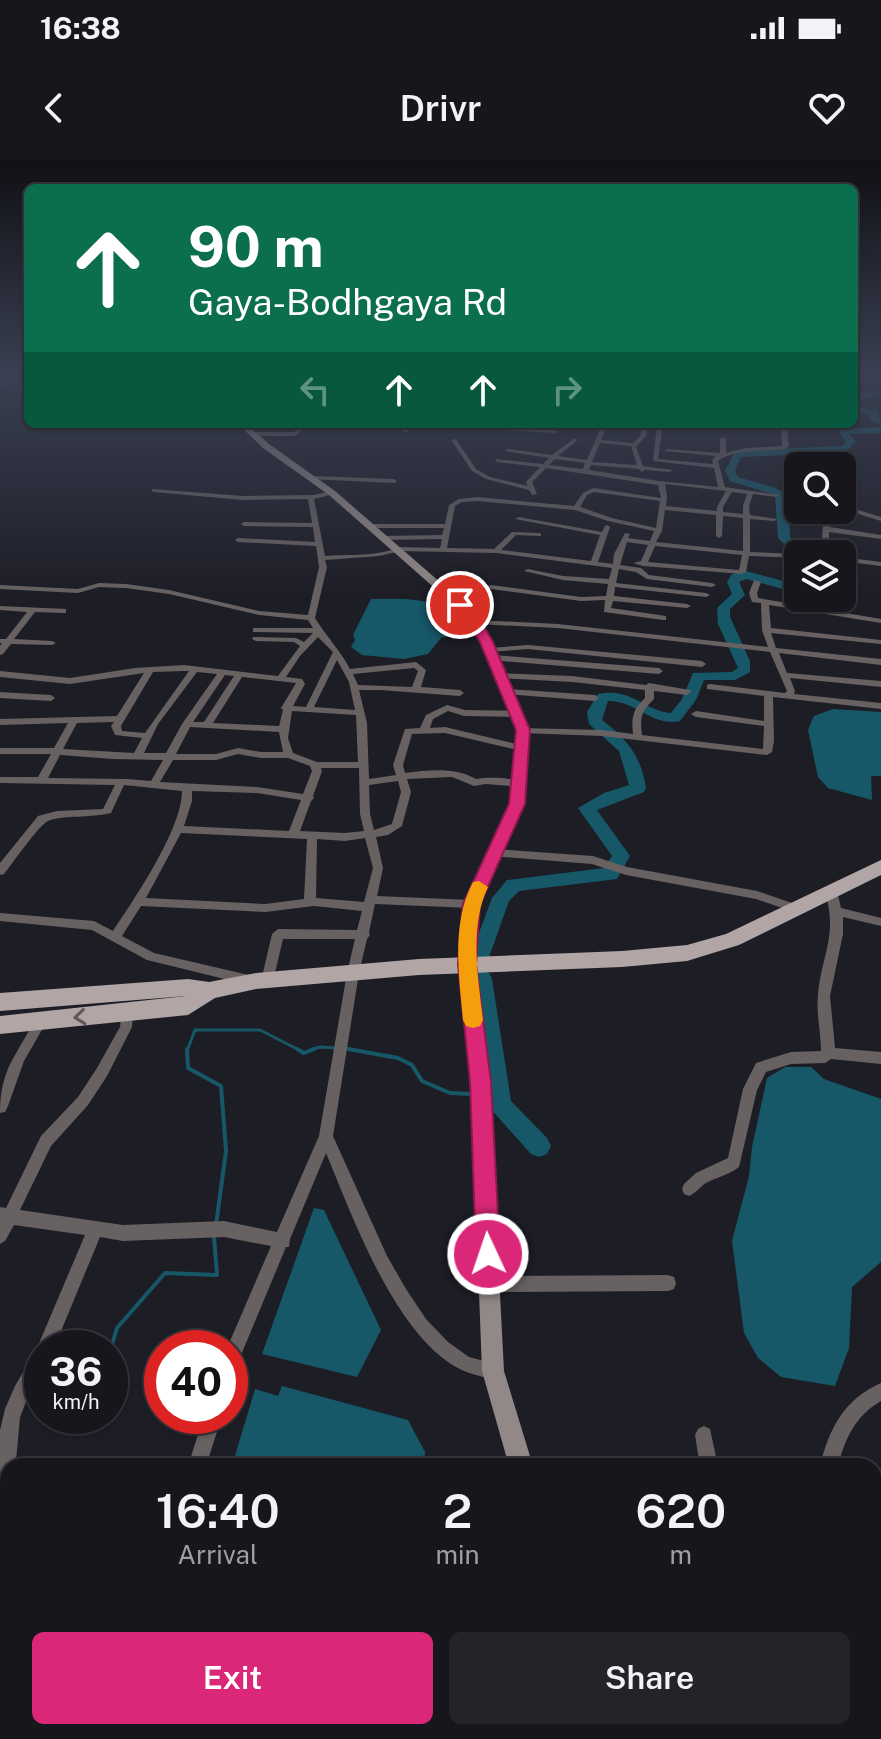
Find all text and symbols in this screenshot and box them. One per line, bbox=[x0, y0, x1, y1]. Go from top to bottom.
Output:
text: 16:38 bbox=[40, 10, 121, 46]
icon: back bbox=[32, 86, 76, 130]
icon: heart bbox=[805, 86, 849, 130]
text: Drivr bbox=[399, 87, 482, 129]
text: 90 m bbox=[188, 214, 324, 280]
icon: ahead bbox=[56, 216, 160, 320]
text: Gaya-Bodhgaya Rd bbox=[188, 281, 507, 323]
icon: left bbox=[293, 368, 337, 412]
icon: ahead bbox=[377, 368, 421, 412]
icon: ahead bbox=[461, 368, 505, 412]
icon: right bbox=[545, 368, 589, 412]
map controls bbox=[784, 452, 856, 612]
button: search bbox=[784, 452, 856, 524]
button: layers bbox=[784, 540, 856, 612]
pin bbox=[426, 571, 494, 639]
icon: arrive bbox=[438, 583, 482, 627]
one-way arrow bbox=[73, 1008, 86, 1025]
position arrow bbox=[446, 1212, 530, 1296]
speed limit sign: 40 bbox=[144, 1330, 248, 1434]
text: 36 bbox=[50, 1348, 102, 1395]
text: km/h bbox=[52, 1390, 100, 1414]
text: 16:40 bbox=[156, 1482, 280, 1539]
text: 2 bbox=[443, 1482, 472, 1539]
text: 620 bbox=[635, 1482, 726, 1539]
text: Arrival bbox=[178, 1539, 258, 1570]
text: min bbox=[435, 1539, 480, 1570]
text: m bbox=[670, 1539, 692, 1570]
button: Exit bbox=[32, 1632, 433, 1724]
button: Share bbox=[449, 1632, 850, 1724]

